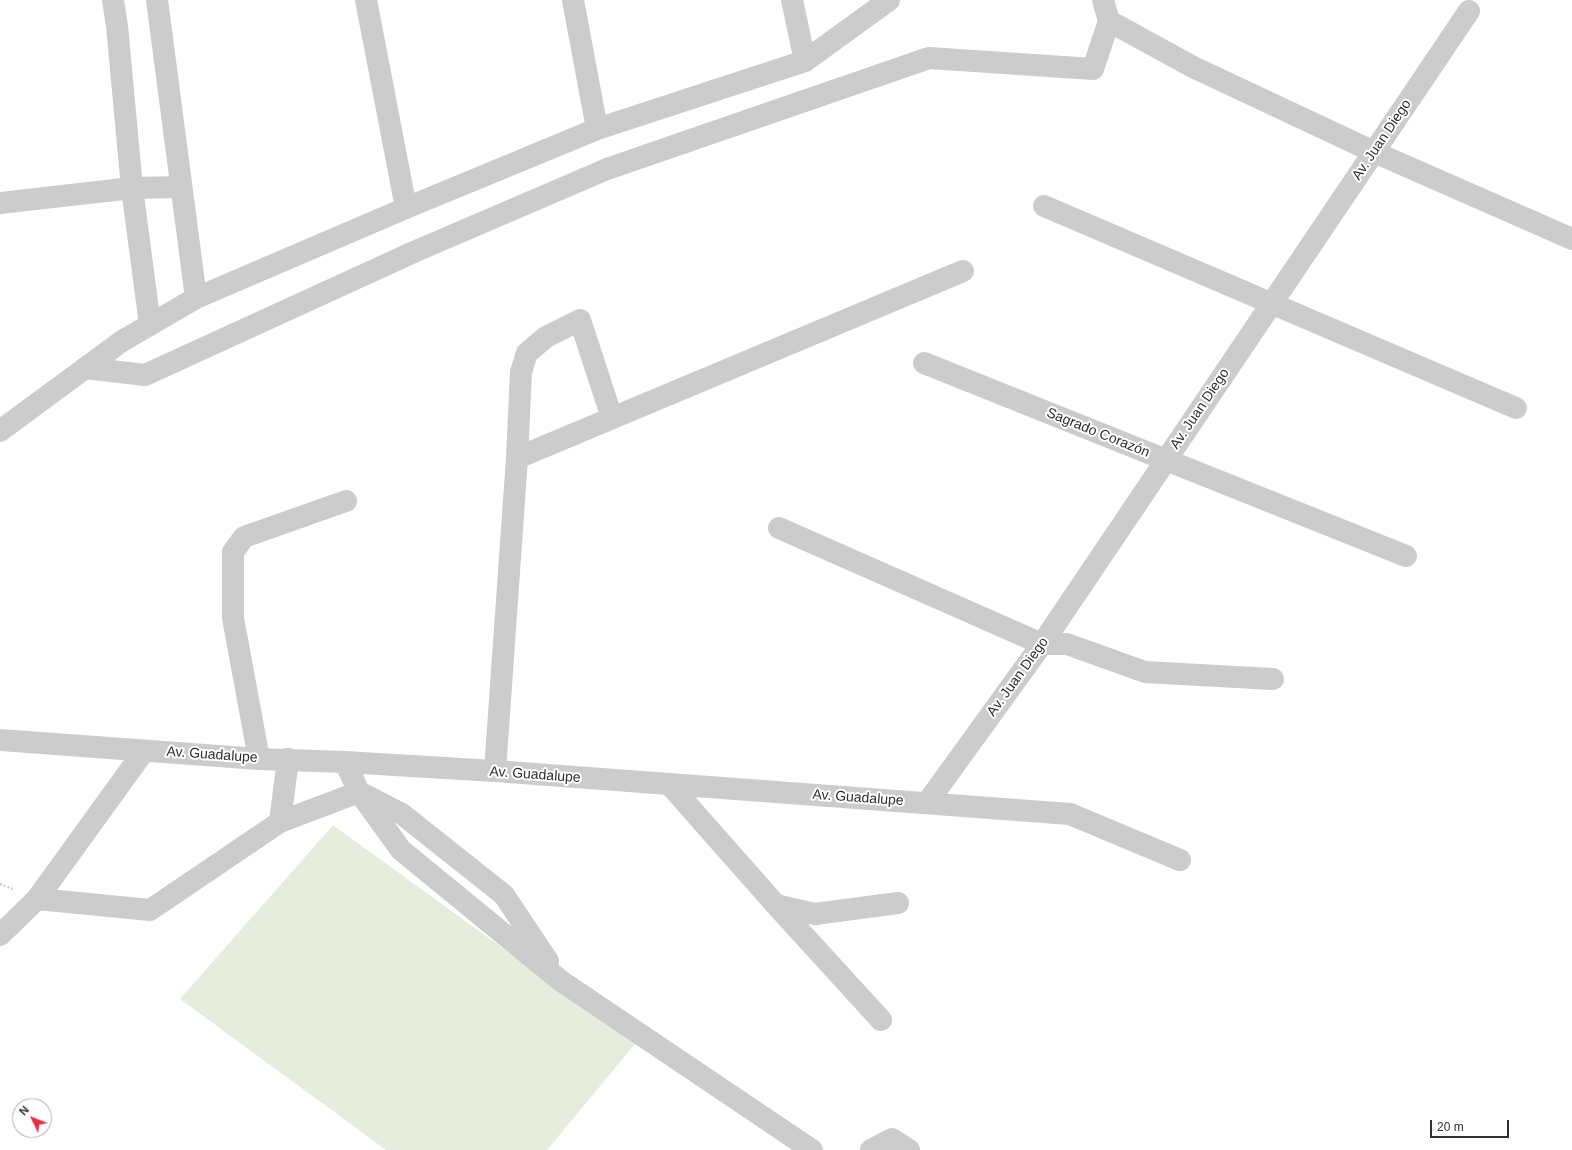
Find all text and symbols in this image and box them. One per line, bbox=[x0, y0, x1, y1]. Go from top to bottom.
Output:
street label: Av. Juan Diego bbox=[1349, 96, 1415, 184]
street label: Av. Juan Diego bbox=[1167, 365, 1233, 453]
street label: Sagrado Corazón bbox=[1044, 405, 1152, 461]
street label: Av. Juan Diego bbox=[984, 634, 1052, 720]
street label: Av. Guadalupe bbox=[166, 743, 258, 767]
street label: Av. Guadalupe bbox=[489, 763, 581, 787]
street label: Av. Guadalupe bbox=[812, 786, 904, 810]
north arrow bbox=[12, 1098, 52, 1138]
text: N bbox=[17, 1104, 31, 1118]
scale bar bbox=[1432, 1112, 1511, 1138]
text: 20 m bbox=[1437, 1120, 1464, 1134]

